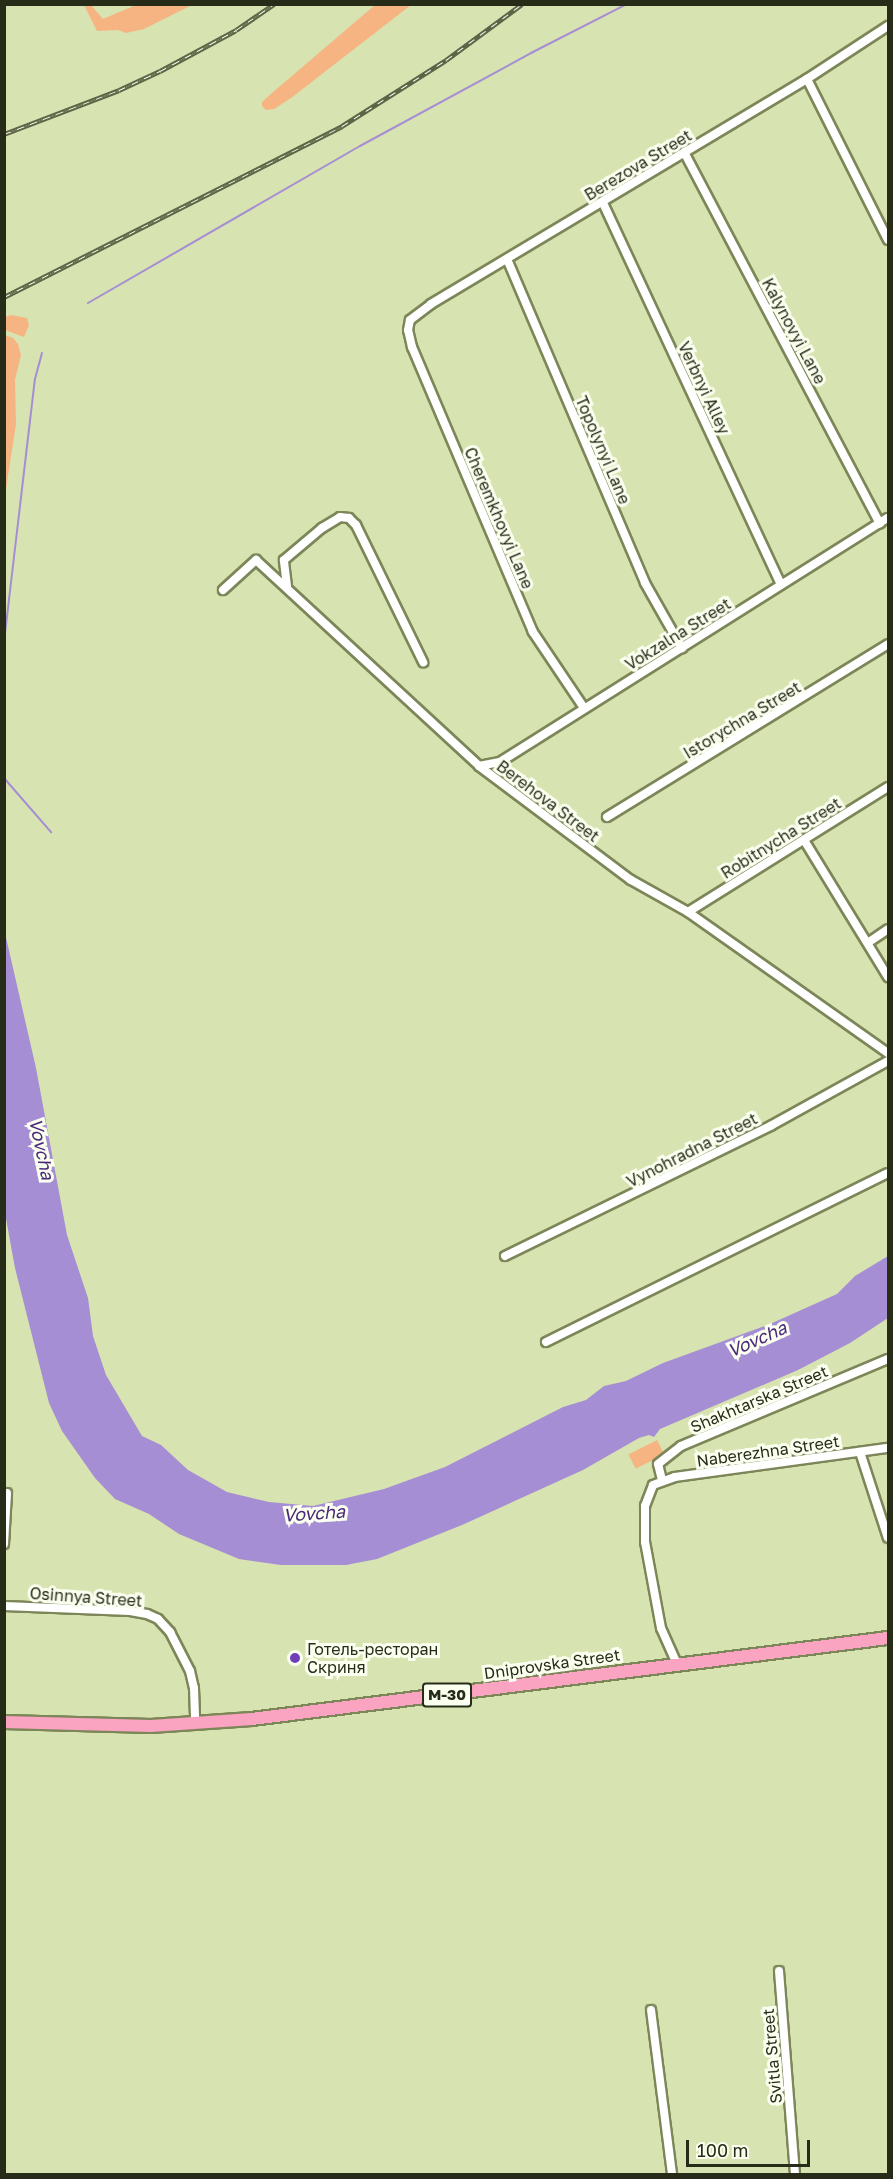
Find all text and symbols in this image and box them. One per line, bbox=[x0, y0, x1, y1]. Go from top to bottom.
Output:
street label: Berezova Street bbox=[581, 125, 695, 205]
street label: Kalynovyi Lane bbox=[758, 275, 830, 387]
street label: Verbnyi Alley bbox=[674, 338, 734, 438]
street label: Topolynyi Lane bbox=[572, 393, 634, 507]
street label: Cheremkhovyi Lane bbox=[461, 444, 537, 592]
street label: Vokzalna Street bbox=[622, 594, 734, 674]
street label: Istorychna Street bbox=[680, 677, 804, 763]
street label: Berehova Street bbox=[493, 756, 603, 846]
street label: Robitnycha Street bbox=[717, 793, 845, 883]
street label: Vynohradna Street bbox=[623, 1109, 761, 1191]
water label: Vovcha bbox=[25, 1116, 59, 1182]
water label: Vovcha bbox=[724, 1316, 790, 1362]
street label: Shakhtarska Street bbox=[687, 1361, 831, 1437]
street label: Naberezhna Street bbox=[695, 1431, 841, 1471]
water label: Vovcha bbox=[282, 1500, 346, 1526]
street label: Osinnya Street bbox=[29, 1583, 143, 1611]
place label: Готель-ресторан Скриня bbox=[307, 1639, 438, 1677]
street label: Dniprovska Street bbox=[483, 1645, 621, 1683]
marker: Готель-ресторан Скриня bbox=[288, 1651, 302, 1665]
road number: М-30 bbox=[422, 1683, 472, 1707]
street label: Svitla Street bbox=[758, 2008, 786, 2104]
scale bar bbox=[689, 2128, 814, 2166]
text: 100 m bbox=[697, 2139, 748, 2161]

